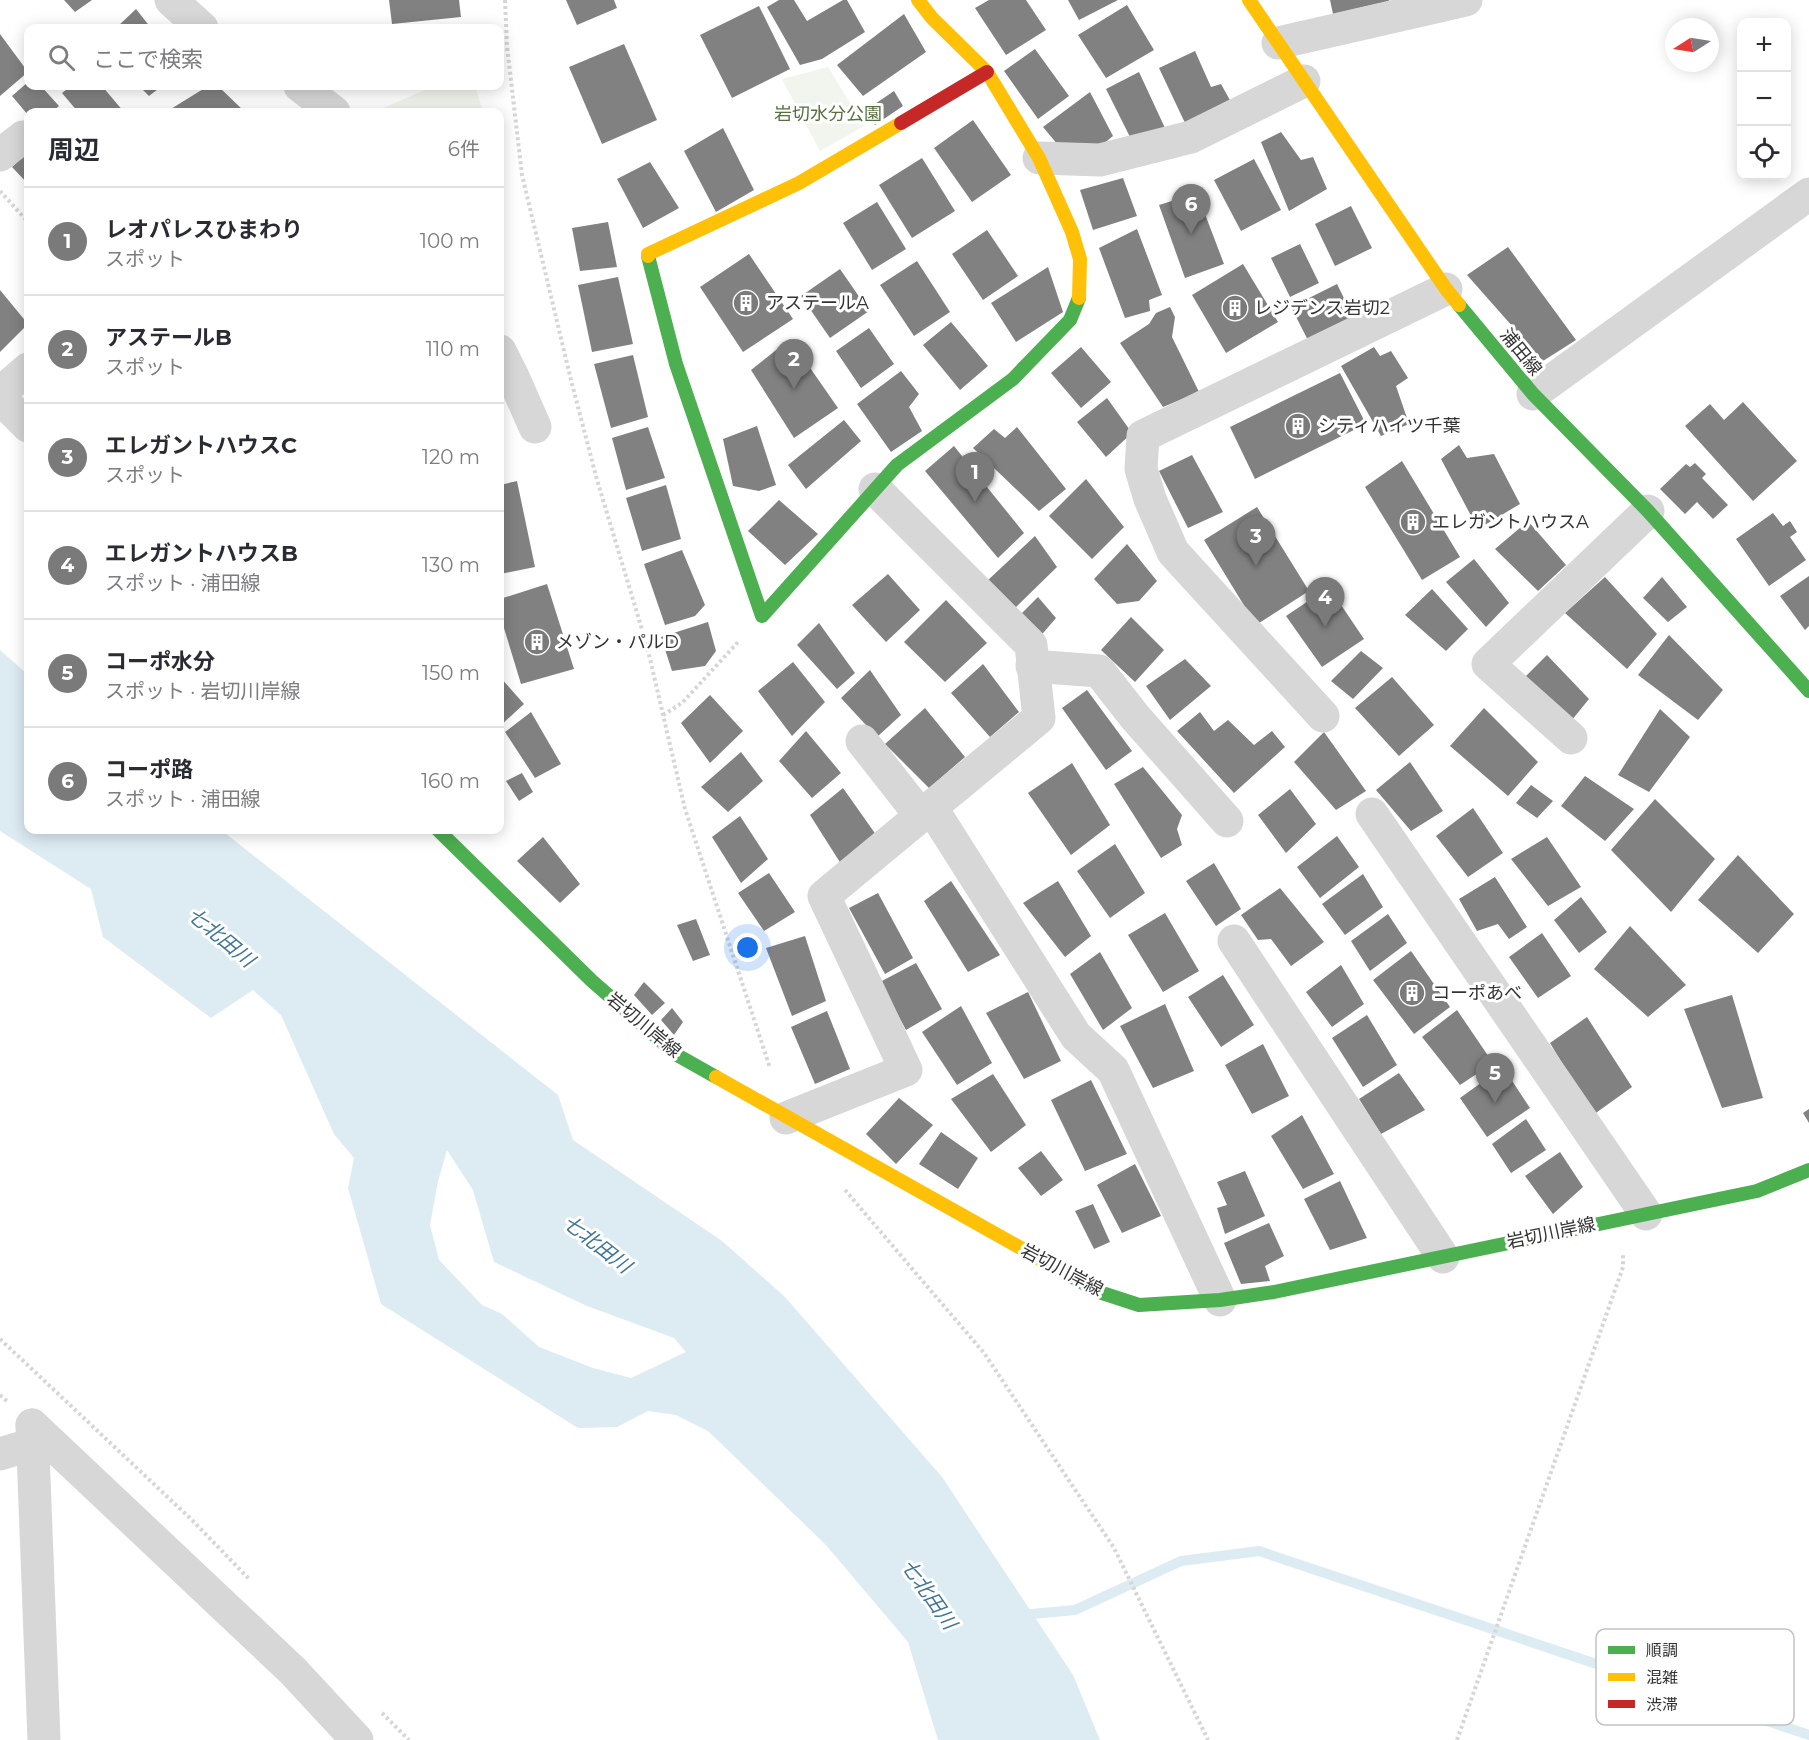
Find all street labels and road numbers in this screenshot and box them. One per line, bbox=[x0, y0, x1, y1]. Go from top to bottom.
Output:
street label: 浦田線 bbox=[1495, 324, 1547, 380]
street label: 岩切川岸線 bbox=[602, 988, 686, 1062]
street label: 岩切川岸線 bbox=[1505, 1213, 1597, 1253]
street label: 岩切川岸線 bbox=[1017, 1239, 1107, 1301]

